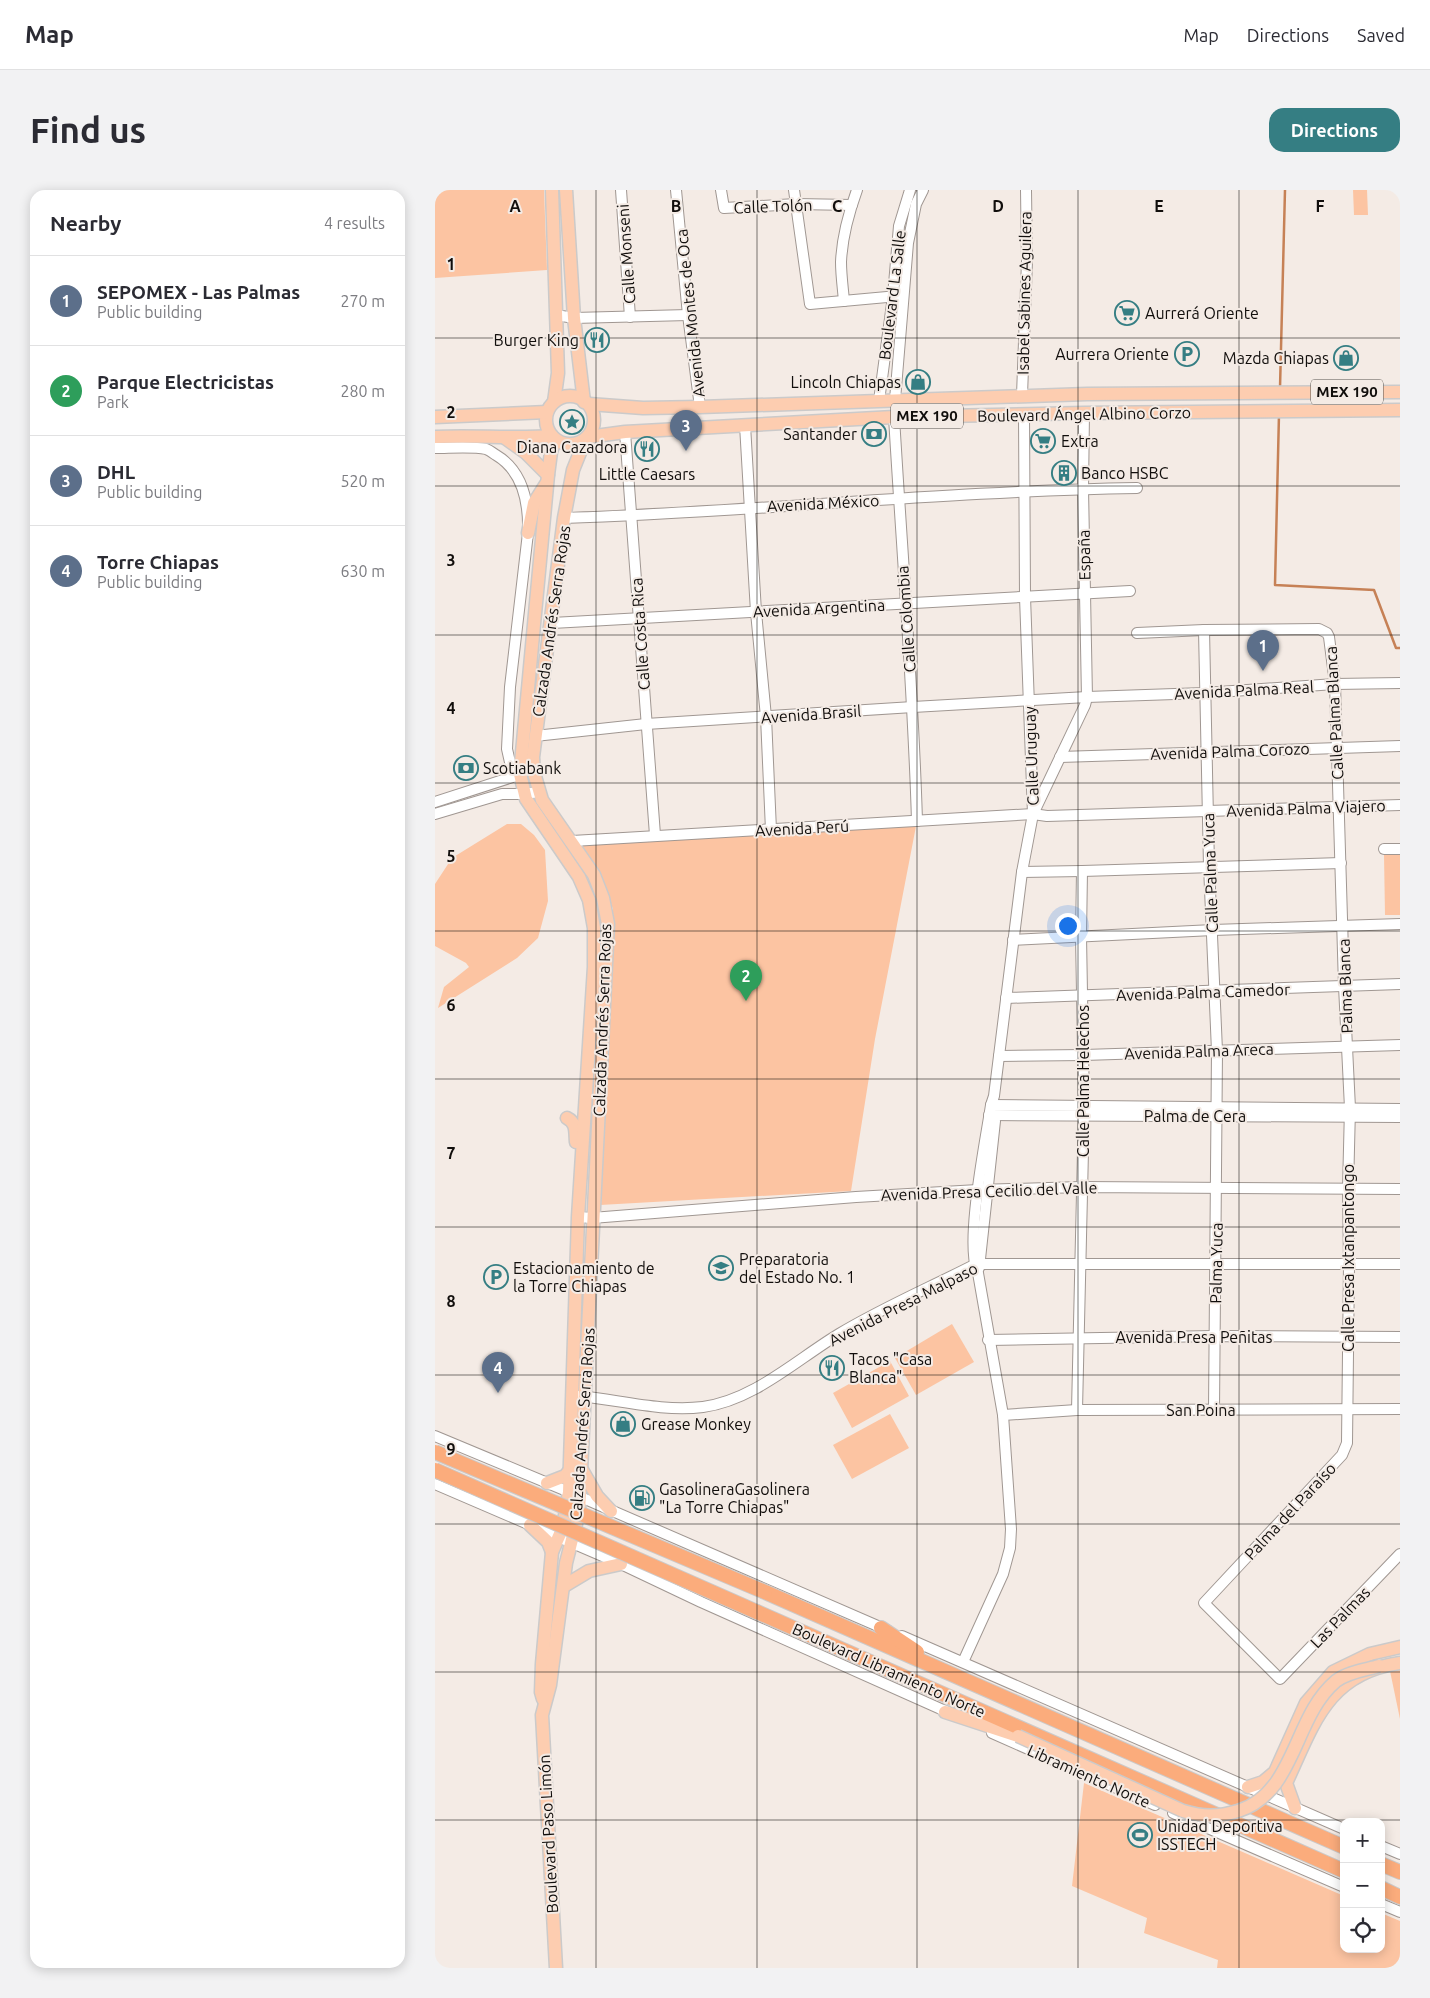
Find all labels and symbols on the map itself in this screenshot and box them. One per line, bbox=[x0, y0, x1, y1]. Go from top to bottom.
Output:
street label: Calle Tolón bbox=[733, 196, 813, 216]
text: A bbox=[509, 197, 521, 215]
text: B bbox=[671, 197, 681, 215]
text: C bbox=[832, 197, 842, 215]
text: D bbox=[992, 197, 1004, 215]
text: E bbox=[1154, 197, 1164, 215]
text: F bbox=[1316, 197, 1325, 215]
street label: Calle Monseni bbox=[614, 203, 638, 305]
street label: Isabel Sabines Aguilera bbox=[1014, 211, 1034, 375]
street label: Avenida Montes de Oca bbox=[672, 228, 708, 398]
street label: Boulevard La Salle bbox=[875, 229, 909, 361]
text: 1 bbox=[446, 255, 456, 273]
supermarket icon: Aurrerá Oriente bbox=[1114, 300, 1140, 326]
place label: Aurrerá Oriente bbox=[1145, 304, 1259, 322]
restaurant icon: Burger King bbox=[584, 327, 610, 353]
place label: Burger King bbox=[494, 331, 579, 349]
parking icon: Aurrera Oriente bbox=[1174, 341, 1200, 367]
place label: Aurrera Oriente bbox=[1055, 345, 1169, 363]
shop icon: Mazda Chiapas bbox=[1333, 345, 1359, 371]
place label: Mazda Chiapas bbox=[1223, 349, 1329, 367]
shop icon: Lincoln Chiapas bbox=[905, 369, 931, 395]
place label: Lincoln Chiapas bbox=[791, 373, 901, 391]
road number: MEX 190 bbox=[1311, 380, 1383, 404]
street label: Boulevard Ángel Albino Corzo bbox=[977, 401, 1191, 425]
text: 2 bbox=[446, 403, 456, 421]
road number: MEX 190 bbox=[891, 404, 963, 428]
place icon: Diana Cazadora bbox=[559, 409, 585, 435]
pin: 3 bbox=[670, 410, 702, 451]
bank icon: Santander bbox=[861, 421, 887, 447]
place label: Santander bbox=[783, 425, 857, 443]
supermarket icon: Extra bbox=[1030, 428, 1056, 454]
place label: Extra bbox=[1061, 432, 1099, 450]
restaurant icon: Little Caesars bbox=[634, 436, 660, 462]
place label: Diana Cazadora bbox=[516, 438, 628, 456]
building icon: Banco HSBC bbox=[1051, 460, 1077, 486]
place label: Banco HSBC bbox=[1081, 464, 1169, 482]
place label: Little Caesars bbox=[599, 465, 695, 483]
street label: Avenida México bbox=[766, 491, 880, 515]
street label: Calzada Andrés Serra Rojas bbox=[529, 524, 573, 718]
street label: España bbox=[1075, 529, 1093, 581]
text: 3 bbox=[446, 551, 456, 569]
street label: Calle Colombia bbox=[893, 565, 919, 673]
street label: Calle Costa Rica bbox=[627, 577, 653, 691]
street label: Avenida Argentina bbox=[753, 596, 885, 620]
pin: 1 bbox=[1247, 630, 1279, 671]
street label: Calle Palma Blanca bbox=[1322, 646, 1346, 780]
street label: Avenida Palma Real bbox=[1174, 677, 1314, 703]
text: 4 bbox=[446, 699, 456, 717]
street label: Avenida Brasil bbox=[760, 702, 862, 726]
street label: Calle Uruguay bbox=[1020, 706, 1042, 806]
street label: Avenida Palma Corozo bbox=[1150, 739, 1310, 763]
bank icon: Scotiabank bbox=[453, 755, 479, 781]
place label: Scotiabank bbox=[483, 759, 561, 777]
street label: Avenida Palma Viajero bbox=[1226, 796, 1386, 820]
street label: Calle Palma Yuca bbox=[1199, 813, 1221, 933]
street label: Avenida Perú bbox=[754, 817, 850, 839]
text: 5 bbox=[446, 847, 456, 865]
your location bbox=[1055, 913, 1081, 939]
street label: Calzada Andrés Serra Rojas bbox=[590, 923, 614, 1117]
street label: Palma Blanca bbox=[1334, 938, 1356, 1034]
pin: 2 bbox=[730, 960, 762, 1001]
street label: Avenida Palma Camedor bbox=[1116, 980, 1290, 1004]
text: 6 bbox=[446, 996, 456, 1014]
street label: Calle Palma Helechos bbox=[1074, 1005, 1092, 1157]
street label: Avenida Palma Areca bbox=[1124, 1039, 1274, 1063]
street label: Palma de Cera bbox=[1144, 1107, 1246, 1125]
text: 7 bbox=[446, 1144, 456, 1162]
street label: Calle Presa Ixtanpantongo bbox=[1339, 1164, 1357, 1352]
street label: Avenida Presa Cecilio del Valle bbox=[880, 1178, 1098, 1204]
street label: Palma Yuca bbox=[1206, 1222, 1226, 1304]
place label: Preparatoria del Estado No. 1 bbox=[739, 1250, 855, 1286]
school or university icon: Preparatoria del Estado No. 1 bbox=[708, 1255, 734, 1281]
place label: Estacionamiento de la Torre Chiapas bbox=[513, 1259, 655, 1295]
street label: Avenida Presa Malpaso bbox=[826, 1259, 980, 1349]
parking icon: Estacionamiento de la Torre Chiapas bbox=[483, 1264, 509, 1290]
text: 8 bbox=[446, 1292, 456, 1310]
street label: Calzada Andrés Serra Rojas bbox=[566, 1327, 598, 1521]
street label: Avenida Presa Peñitas bbox=[1116, 1328, 1272, 1346]
place label: Tacos "Casa Blanca" bbox=[849, 1350, 932, 1386]
pin: 4 bbox=[482, 1352, 514, 1393]
restaurant icon: Tacos "Casa Blanca" bbox=[819, 1355, 845, 1381]
street label: San Poina bbox=[1166, 1401, 1236, 1419]
shop icon: Grease Monkey bbox=[610, 1411, 636, 1437]
place label: Grease Monkey bbox=[641, 1415, 751, 1433]
text: 9 bbox=[446, 1440, 456, 1458]
street label: Palma del Paraíso bbox=[1241, 1459, 1339, 1563]
place label: GasolineraGasolinera "La Torre Chiapas" bbox=[659, 1480, 810, 1516]
fuel station icon: GasolineraGasolinera "La Torre Chiapas" bbox=[629, 1485, 655, 1511]
street label: Las Palmas bbox=[1306, 1583, 1374, 1651]
street label: Boulevard Libramiento Norte bbox=[790, 1619, 988, 1721]
street label: Libramiento Norte bbox=[1025, 1741, 1153, 1811]
street label: Boulevard Paso Limón bbox=[535, 1754, 561, 1914]
place label: Unidad Deportiva ISSTECH bbox=[1157, 1817, 1283, 1853]
sports icon: Unidad Deportiva ISSTECH bbox=[1127, 1822, 1153, 1848]

